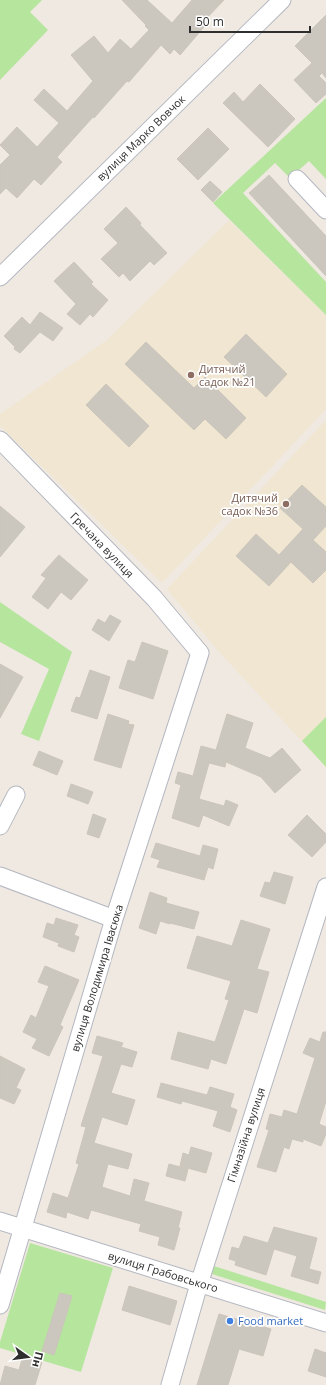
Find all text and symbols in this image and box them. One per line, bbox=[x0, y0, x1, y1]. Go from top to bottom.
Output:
scale bar bbox=[190, 8, 310, 34]
text: 50 m bbox=[196, 13, 224, 30]
street label: вулиця Марко Вовчок bbox=[93, 91, 188, 184]
place label: Дитячий садок №21 bbox=[199, 361, 256, 389]
marker: Дитячий садок №21 bbox=[186, 370, 196, 380]
place label: Дитячий садок №36 bbox=[221, 490, 278, 518]
marker: Дитячий садок №36 bbox=[281, 499, 291, 509]
street label: Гречана вулиця bbox=[67, 509, 137, 581]
street label: вулиця Володимира Івасюка bbox=[67, 902, 126, 1053]
street label: Гімназійна вулиця bbox=[223, 1086, 268, 1184]
street label: вулиця Грабовського bbox=[106, 1248, 220, 1296]
place label: Food market bbox=[238, 1313, 303, 1328]
marker: Food market bbox=[225, 1316, 235, 1326]
north arrow bbox=[8, 1337, 48, 1377]
text: Пн bbox=[29, 1350, 47, 1369]

